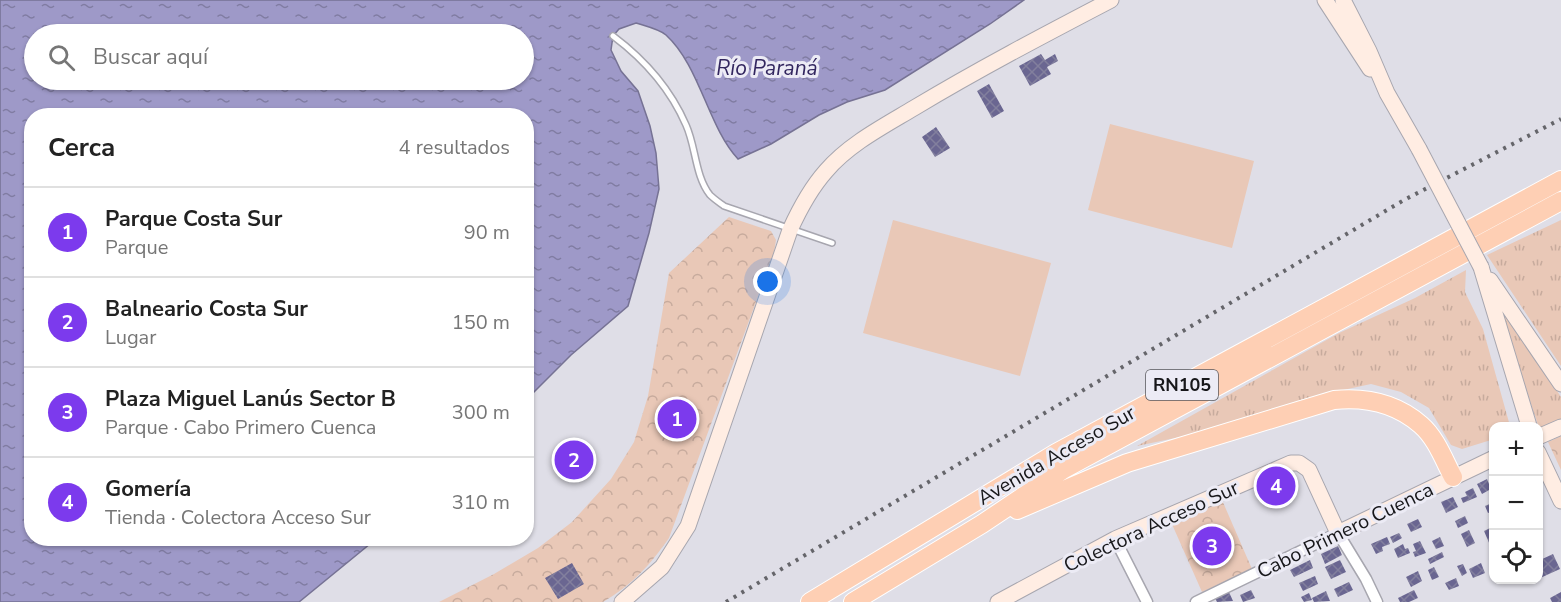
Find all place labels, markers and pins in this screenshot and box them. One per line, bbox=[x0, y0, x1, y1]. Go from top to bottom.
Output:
pin: 1 bbox=[658, 396, 696, 442]
pin: 2 bbox=[554, 438, 594, 482]
pin: 4 bbox=[1256, 464, 1296, 508]
pin: 3 bbox=[1192, 524, 1232, 568]

